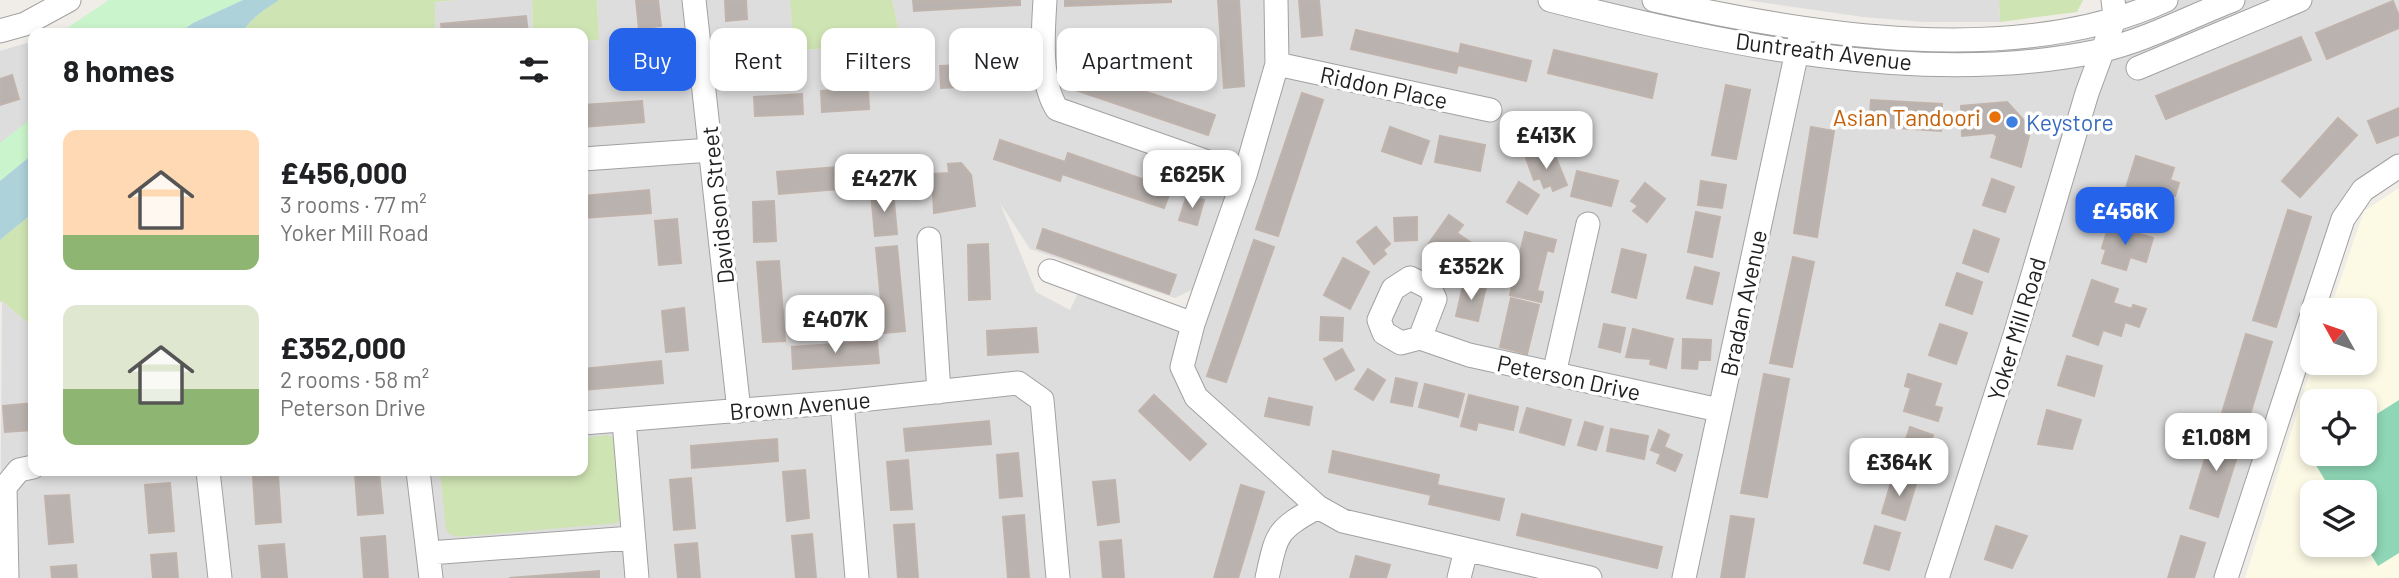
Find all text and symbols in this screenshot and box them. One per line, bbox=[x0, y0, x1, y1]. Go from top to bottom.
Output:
street label: Duntreath Avenue bbox=[1734, 26, 1914, 76]
chip: Buy bbox=[609, 28, 696, 91]
chip: Rent bbox=[710, 28, 807, 91]
chip: Filters bbox=[821, 28, 935, 91]
chip: New bbox=[949, 28, 1043, 91]
chip: Apartment bbox=[1057, 28, 1217, 91]
icon: filters bbox=[515, 51, 553, 89]
text: 8 homes bbox=[63, 52, 174, 88]
street label: Riddon Place bbox=[1318, 60, 1450, 114]
place label: Asian Tandoori bbox=[1833, 103, 1981, 131]
place label: Keystore bbox=[2026, 108, 2114, 136]
marker: Asian Tandoori bbox=[1987, 109, 2003, 125]
pin: £413K bbox=[1497, 111, 1595, 171]
marker: Keystore bbox=[2004, 114, 2020, 130]
text: £413K bbox=[1516, 120, 1576, 148]
street label: Davidson Street bbox=[695, 125, 739, 285]
pin: £625K bbox=[1143, 150, 1241, 210]
text: £456,000 bbox=[280, 154, 407, 190]
pin: £427K bbox=[835, 154, 933, 214]
icon: home bbox=[119, 158, 203, 242]
text: £625K bbox=[1159, 159, 1225, 187]
text: £427K bbox=[851, 163, 917, 191]
pin: £456K bbox=[2076, 188, 2174, 247]
text: 3 rooms · 77 m² bbox=[280, 190, 427, 218]
text: £456K bbox=[2091, 196, 2159, 224]
text: Yoker Mill Road bbox=[280, 218, 429, 246]
street label: Bradan Avenue bbox=[1714, 227, 1772, 379]
pin: £352K bbox=[1422, 243, 1520, 302]
text: £352K bbox=[1438, 251, 1504, 279]
street label: Yoker Mill Road bbox=[1981, 254, 2051, 404]
pin: £407K bbox=[786, 296, 884, 355]
north arrow bbox=[2300, 298, 2376, 374]
map controls bbox=[2300, 298, 2377, 557]
text: £407K bbox=[802, 304, 868, 332]
text: £352,000 bbox=[280, 329, 406, 365]
icon: home bbox=[119, 333, 203, 417]
street label: Peterson Drive bbox=[1495, 348, 1643, 406]
text: 2 rooms · 58 m² bbox=[280, 365, 429, 393]
street label: Brown Avenue bbox=[728, 385, 872, 425]
button: locate bbox=[2300, 389, 2377, 466]
text: Peterson Drive bbox=[280, 393, 426, 421]
pin: £1.08M bbox=[2159, 414, 2273, 473]
text: £1.08M bbox=[2181, 422, 2251, 450]
pin: £364K bbox=[1850, 438, 1948, 498]
text: £364K bbox=[1865, 447, 1933, 475]
button: layers bbox=[2300, 480, 2377, 557]

